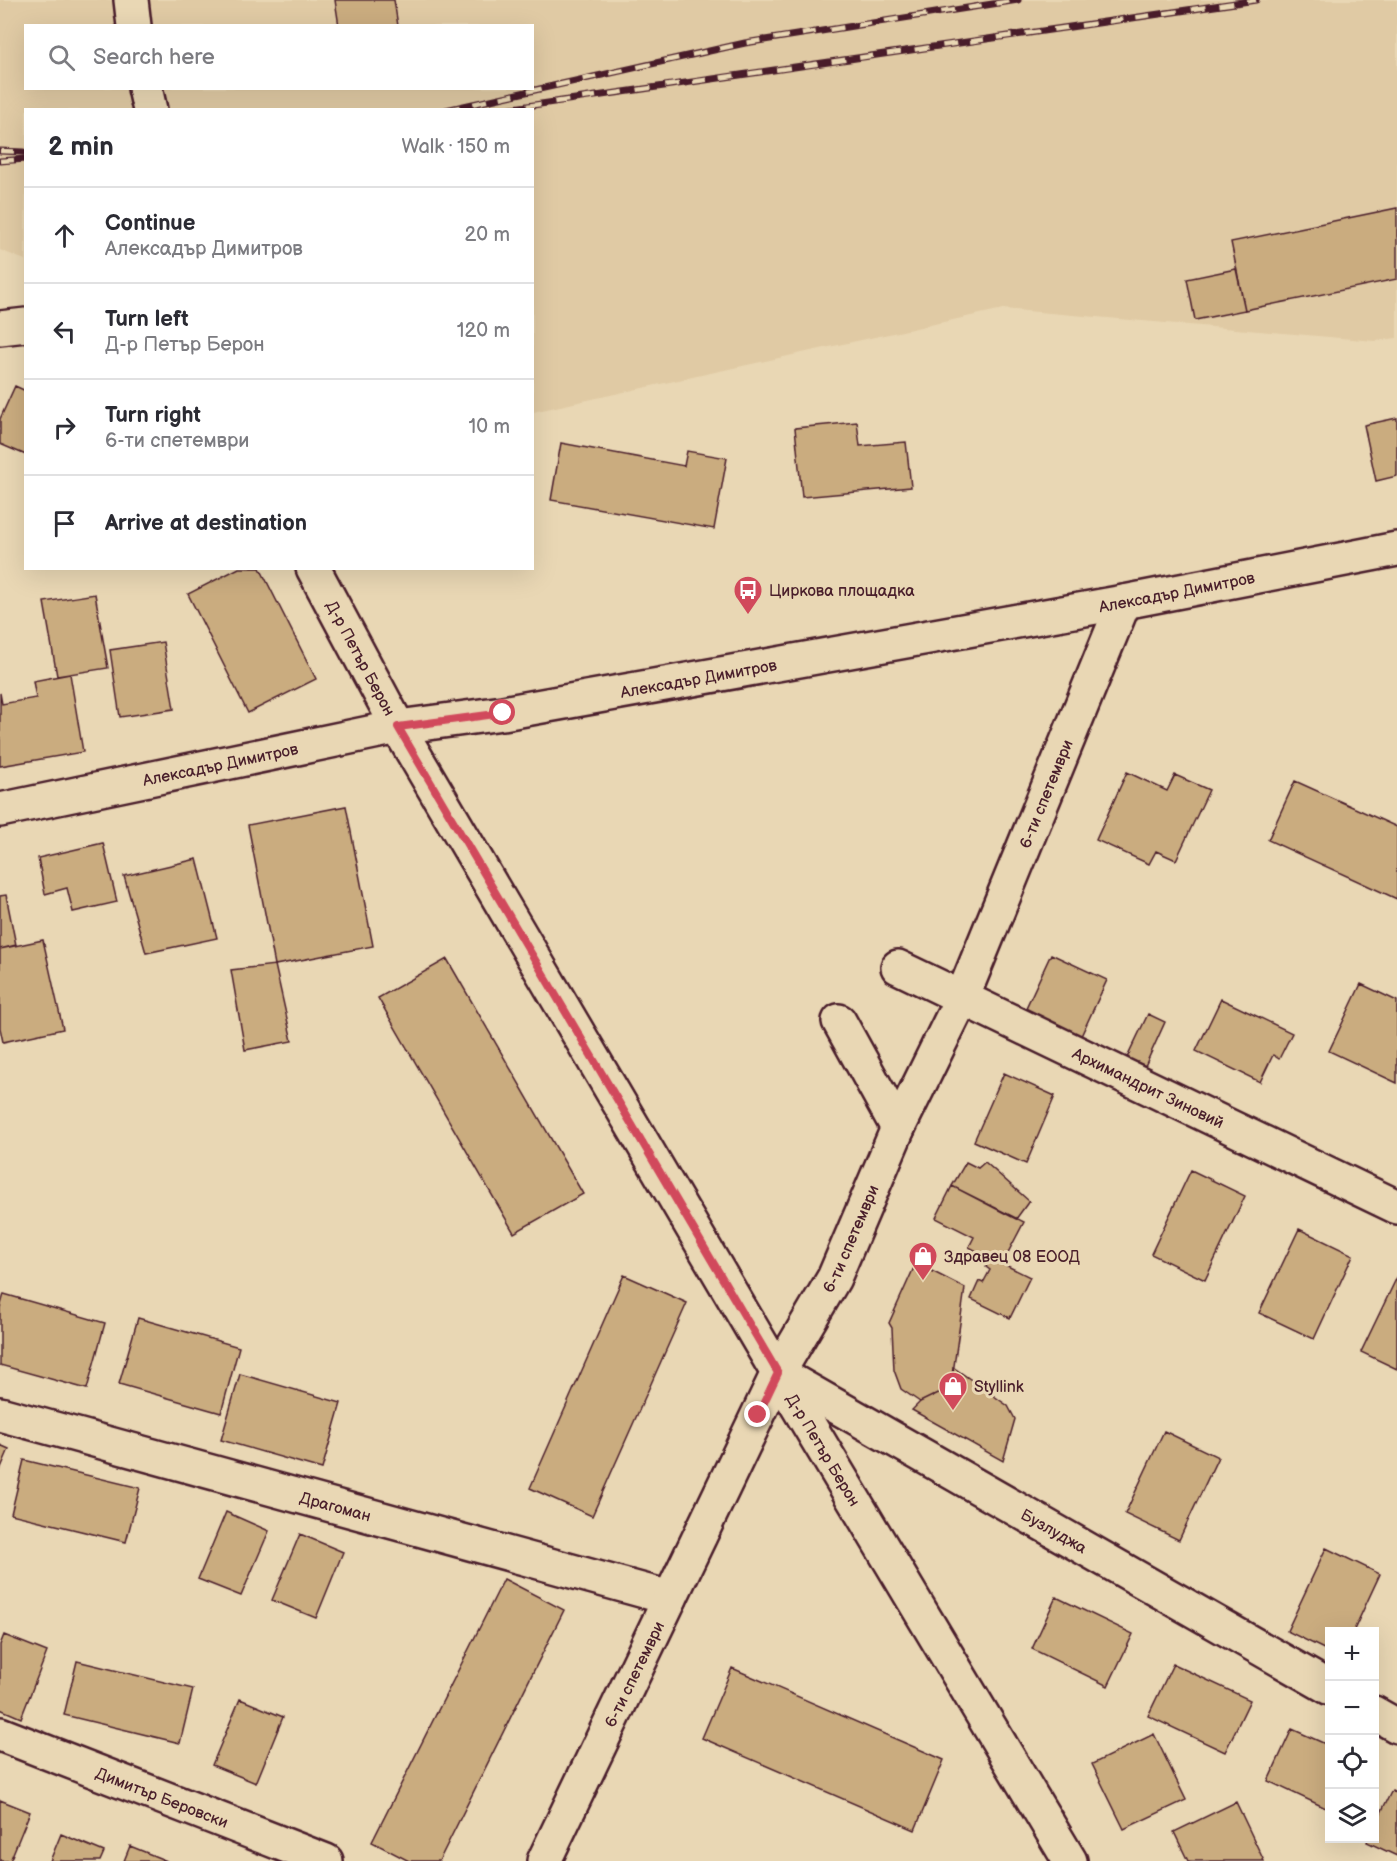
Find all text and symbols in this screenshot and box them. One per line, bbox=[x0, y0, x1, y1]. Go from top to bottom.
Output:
search box bbox=[24, 24, 534, 90]
icon: search bbox=[45, 41, 78, 74]
text: Search here bbox=[93, 44, 215, 71]
text: 2 min bbox=[48, 132, 114, 163]
text: Walk · 150 m bbox=[401, 135, 510, 159]
text: Continue bbox=[105, 210, 195, 237]
icon: ahead bbox=[48, 219, 81, 252]
text: 20 m bbox=[465, 223, 510, 247]
text: Алексадър Димитров bbox=[105, 237, 303, 261]
text: Turn left bbox=[105, 306, 189, 333]
icon: left bbox=[48, 315, 81, 348]
text: 120 m bbox=[457, 319, 510, 343]
text: Д-р Петър Берон bbox=[105, 333, 265, 357]
text: Turn right bbox=[105, 402, 201, 429]
icon: right bbox=[48, 411, 81, 444]
text: 10 m bbox=[469, 415, 510, 439]
text: 6-ти спетември bbox=[105, 429, 249, 453]
icon: arrive bbox=[48, 507, 81, 540]
text: Arrive at destination bbox=[105, 510, 307, 537]
street label: Алексадър Димитров bbox=[1096, 569, 1257, 617]
bus stop icon: Циркова площадка bbox=[732, 574, 764, 616]
place label: Циркова площадка bbox=[769, 582, 915, 601]
street label: Д-р Петър Берон bbox=[321, 598, 398, 719]
street label: Алексадър Димитров bbox=[618, 656, 779, 703]
route start bbox=[489, 699, 515, 725]
street label: 6-ти спетември bbox=[1016, 737, 1078, 851]
street label: Алексадър Димитров bbox=[140, 740, 301, 791]
street label: Архимандрит Зиновий bbox=[1068, 1044, 1227, 1133]
street label: 6-ти спетември bbox=[819, 1182, 884, 1297]
shop icon: Здравец 08 ЕООД bbox=[907, 1240, 939, 1282]
place label: Здравец 08 ЕООД bbox=[944, 1248, 1080, 1267]
shop icon: Styllink bbox=[937, 1370, 969, 1412]
place label: Styllink bbox=[974, 1378, 1024, 1397]
street label: Д-р Петър Берон bbox=[781, 1391, 863, 1510]
route end bbox=[744, 1401, 770, 1427]
street label: Драгоман bbox=[297, 1489, 373, 1526]
street label: Бузлуджа bbox=[1017, 1506, 1090, 1558]
street label: 6-ти спетември bbox=[601, 1619, 669, 1731]
map controls bbox=[1325, 1627, 1379, 1843]
button: + bbox=[1325, 1627, 1379, 1681]
button: − bbox=[1325, 1681, 1379, 1735]
button: locate bbox=[1325, 1735, 1379, 1789]
street label: Димитър Беровски bbox=[93, 1764, 231, 1833]
button: layers bbox=[1325, 1789, 1379, 1843]

